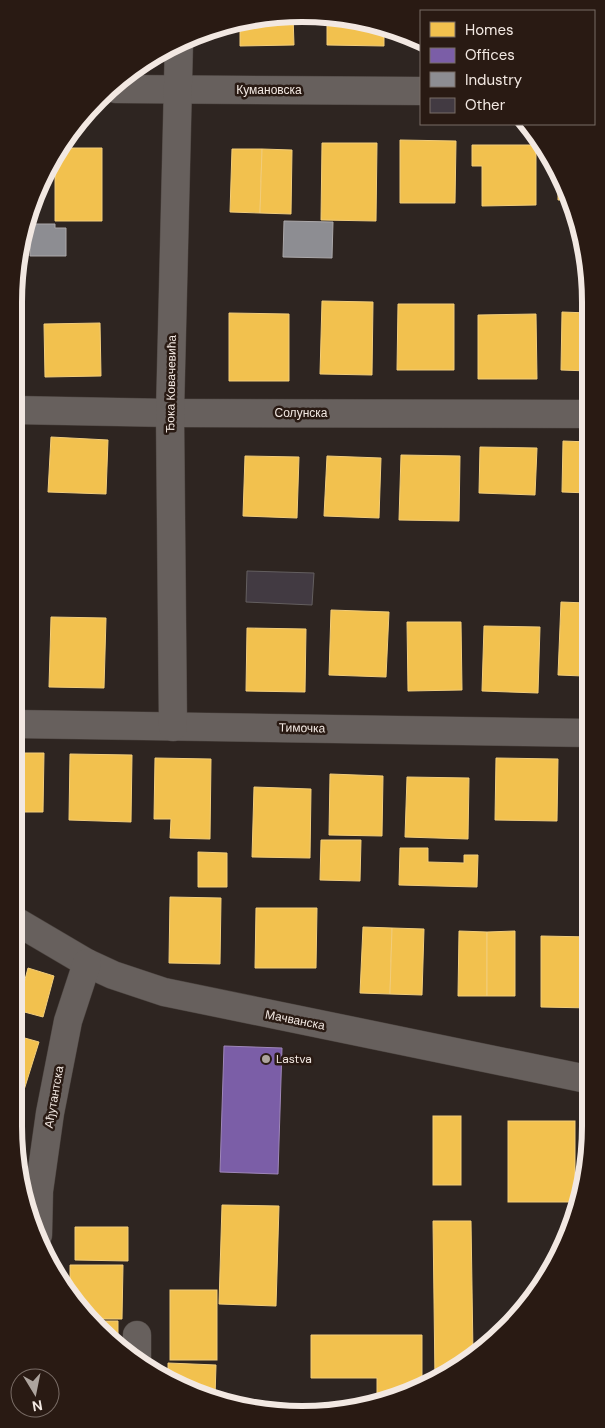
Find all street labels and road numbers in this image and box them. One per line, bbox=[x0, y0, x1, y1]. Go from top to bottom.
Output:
street label: Кумановска bbox=[236, 82, 302, 98]
street label: Ђока Ковачевића bbox=[162, 335, 180, 433]
street label: Солунска bbox=[275, 405, 328, 421]
street label: Тимочка bbox=[279, 720, 326, 736]
street label: Мачванска bbox=[264, 1006, 327, 1034]
street label: Ађутантска bbox=[41, 1064, 67, 1129]

